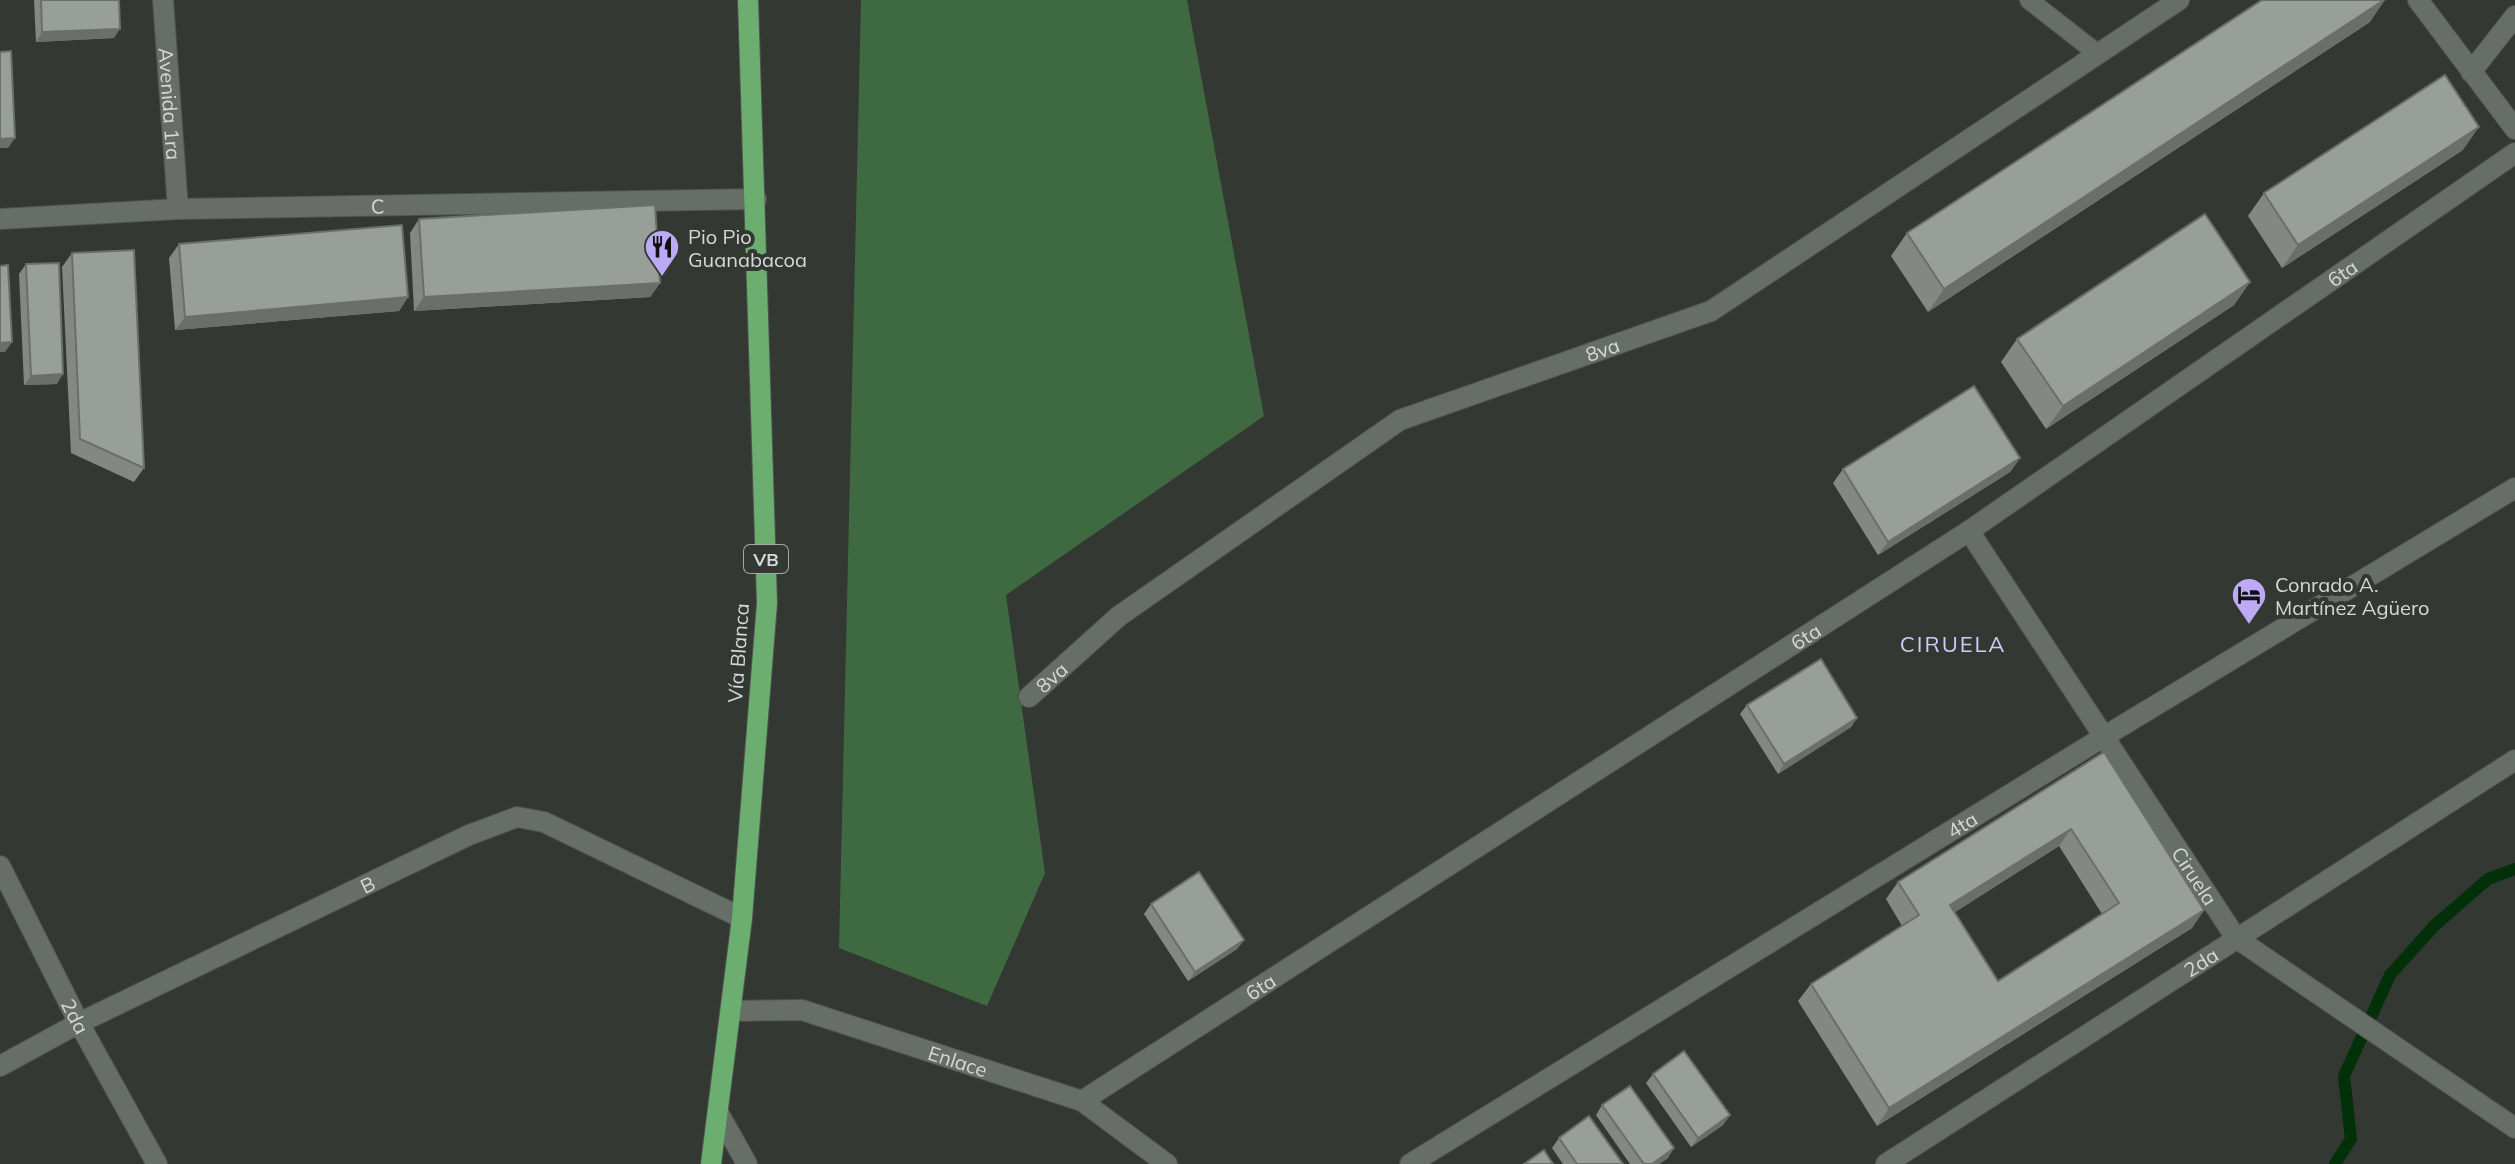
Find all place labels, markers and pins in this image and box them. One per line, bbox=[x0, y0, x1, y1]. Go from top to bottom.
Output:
place label: Pio Pio Guanabacoa bbox=[688, 224, 807, 272]
restaurant icon: Pio Pio Guanabacoa bbox=[643, 228, 681, 278]
place label: Conrado A. Martínez Agüero bbox=[2275, 572, 2430, 620]
hotel icon: Conrado A. Martínez Agüero bbox=[2230, 576, 2268, 626]

